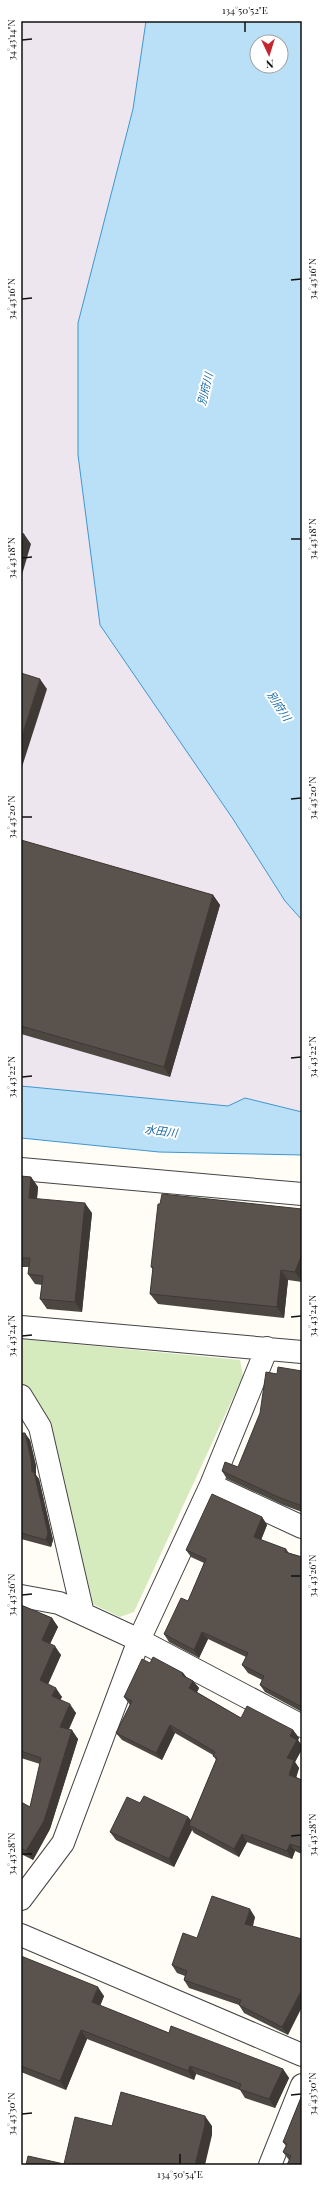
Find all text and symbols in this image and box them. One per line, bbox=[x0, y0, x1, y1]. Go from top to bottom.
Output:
text: 134°50'52"E bbox=[222, 3, 268, 17]
text: 34°43'14"N bbox=[4, 19, 18, 61]
north arrow bbox=[249, 34, 289, 74]
text: N bbox=[265, 57, 274, 72]
text: 34°43'16"N bbox=[305, 258, 319, 300]
text: 34°43'16"N bbox=[4, 278, 18, 320]
water label: 別府川 bbox=[193, 370, 216, 407]
text: 34°43'18"N bbox=[305, 518, 319, 560]
text: 34°43'18"N bbox=[4, 537, 18, 579]
water label: 別府川 bbox=[264, 688, 295, 724]
text: 34°43'20"N bbox=[305, 776, 319, 820]
text: 34°43'20"N bbox=[4, 795, 18, 839]
text: 34°43'22"N bbox=[305, 1036, 319, 1078]
text: 34°43'22"N bbox=[4, 1056, 18, 1098]
water label: 水田川 bbox=[144, 1121, 179, 1140]
text: 34°43'24"N bbox=[305, 1295, 319, 1337]
text: 34°43'24"N bbox=[4, 1315, 18, 1357]
text: 34°43'26"N bbox=[305, 1555, 319, 1597]
text: 34°43'26"N bbox=[4, 1574, 18, 1616]
text: 34°43'28"N bbox=[305, 1814, 319, 1856]
text: 34°43'28"N bbox=[4, 1833, 18, 1875]
text: 34°43'30"N bbox=[305, 2072, 319, 2116]
text: 34°43'30"N bbox=[4, 2092, 18, 2136]
text: 134°50'54"E bbox=[157, 2167, 203, 2181]

